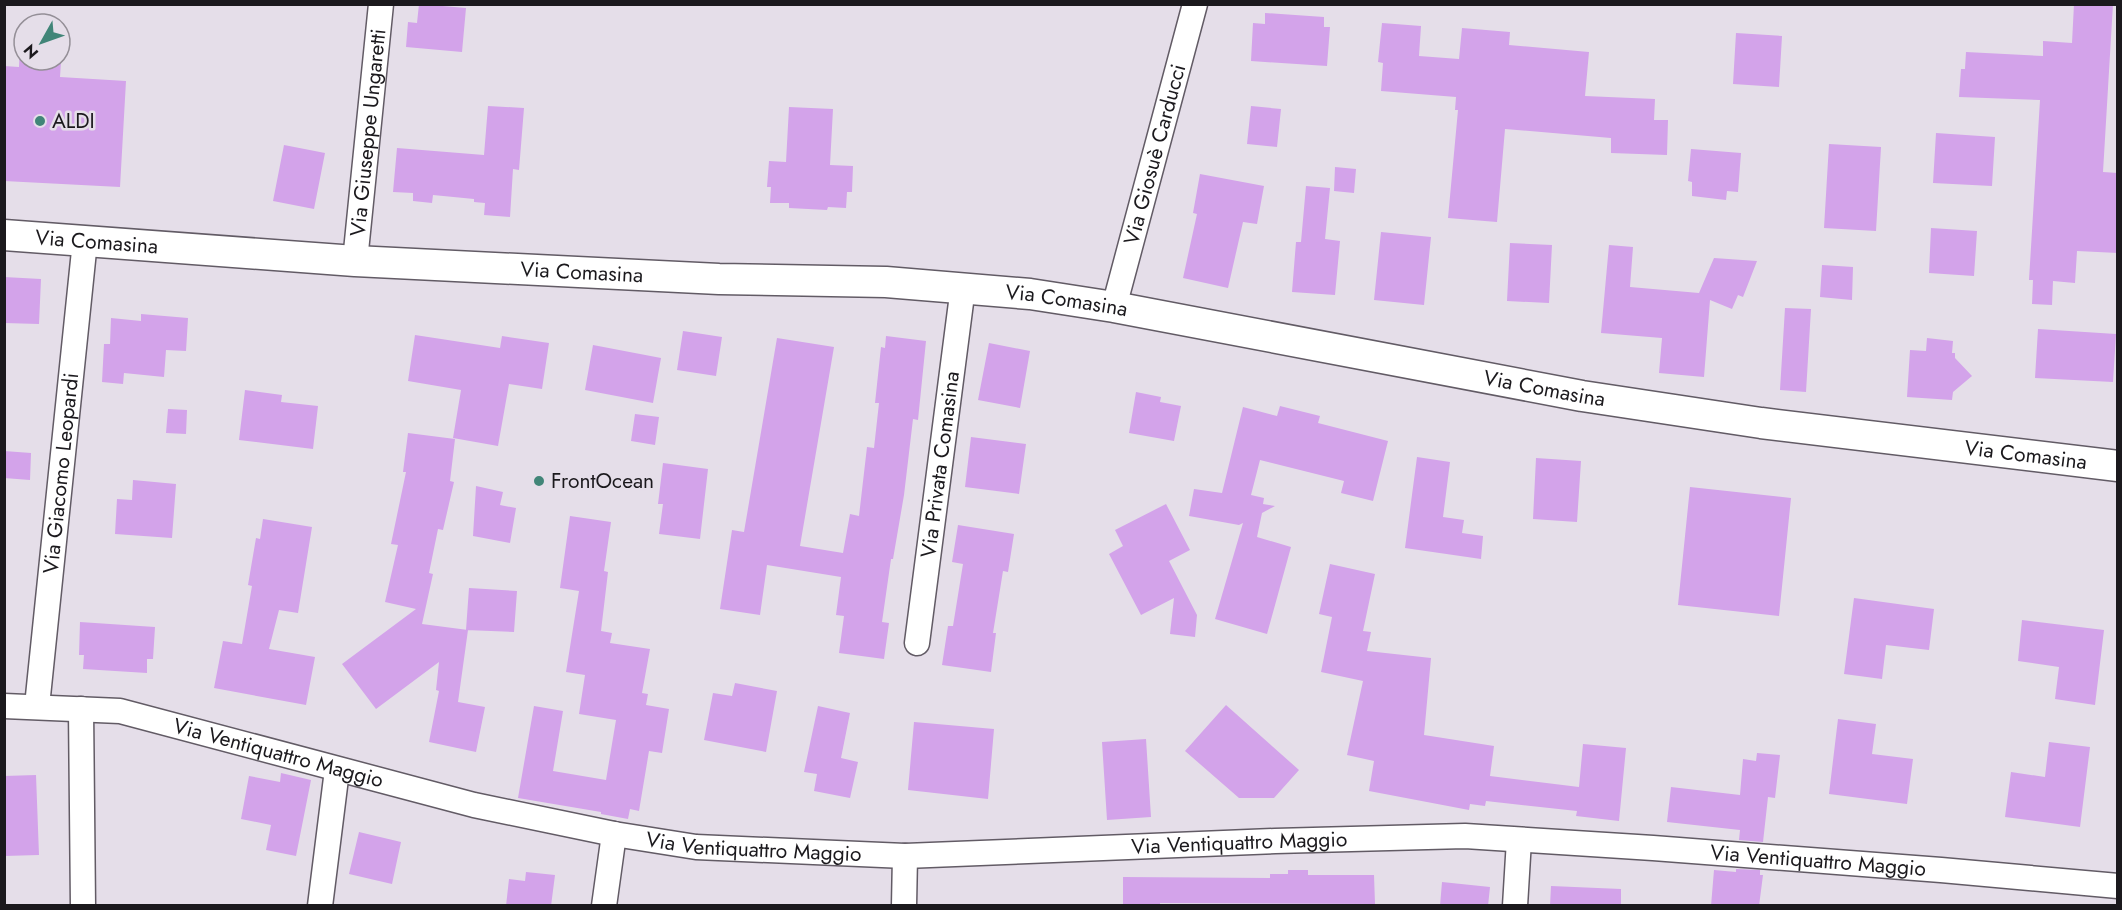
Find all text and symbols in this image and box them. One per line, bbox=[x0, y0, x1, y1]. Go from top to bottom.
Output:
north arrow bbox=[12, 12, 72, 72]
street label: Via Giuseppe Ungaretti bbox=[343, 27, 393, 238]
text: N bbox=[18, 39, 44, 64]
street label: Via Giosuè Carducci bbox=[1116, 61, 1193, 248]
place label: ALDI bbox=[52, 106, 95, 136]
marker: ALDI bbox=[33, 114, 47, 128]
street label: Via Comasina bbox=[34, 222, 159, 261]
street label: Via Comasina bbox=[519, 254, 644, 290]
street label: Via Comasina bbox=[1004, 277, 1130, 324]
street label: Via Comasina bbox=[1481, 363, 1607, 414]
street label: Via Privata Comasina bbox=[913, 369, 967, 560]
street label: Via Giacomo Leopardi bbox=[36, 371, 86, 575]
street label: Via Comasina bbox=[1963, 433, 2089, 477]
place label: FrontOcean bbox=[551, 466, 654, 496]
marker: FrontOcean bbox=[532, 474, 546, 488]
street label: Via Ventiquattro Maggio bbox=[170, 711, 387, 795]
street label: Via Ventiquattro Maggio bbox=[644, 824, 862, 869]
street label: Via Ventiquattro Maggio bbox=[1131, 824, 1348, 862]
street label: Via Ventiquattro Maggio bbox=[1709, 837, 1927, 884]

